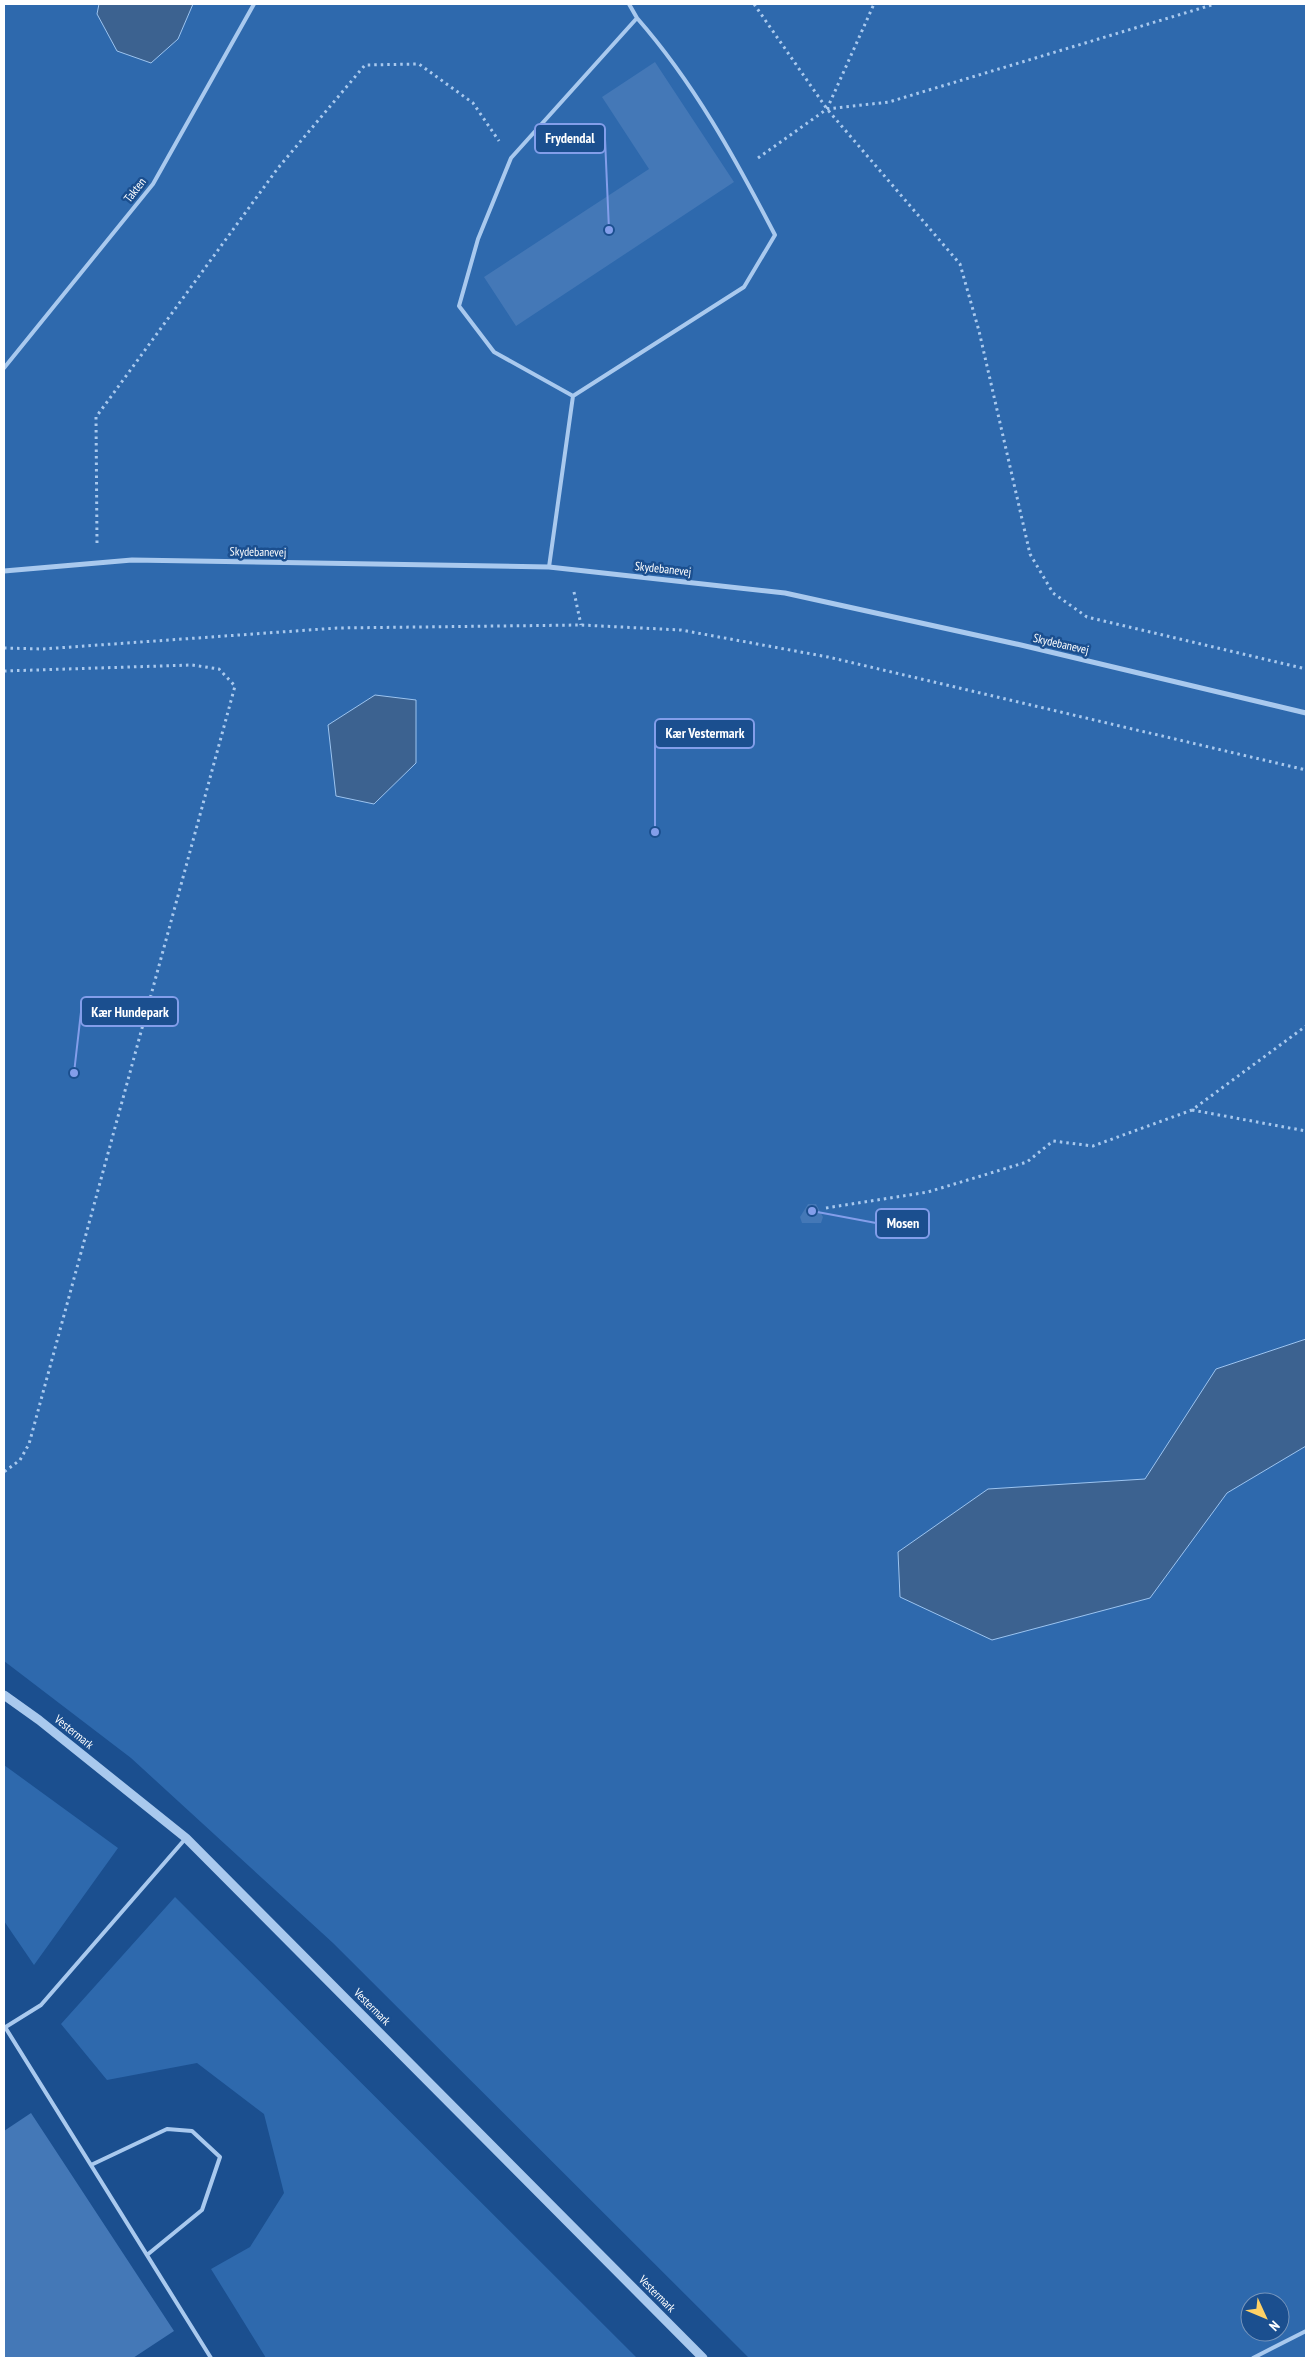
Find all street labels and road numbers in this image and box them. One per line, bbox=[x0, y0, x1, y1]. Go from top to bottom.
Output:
street label: Takten bbox=[120, 174, 149, 205]
street label: Skydebanevej bbox=[230, 544, 286, 559]
street label: Skydebanevej bbox=[634, 558, 692, 579]
street label: Skydebanevej bbox=[1032, 630, 1090, 657]
street label: Vestermark bbox=[51, 1711, 97, 1752]
street label: Vestermark bbox=[350, 1984, 394, 2028]
street label: Vestermark bbox=[635, 2271, 679, 2315]

